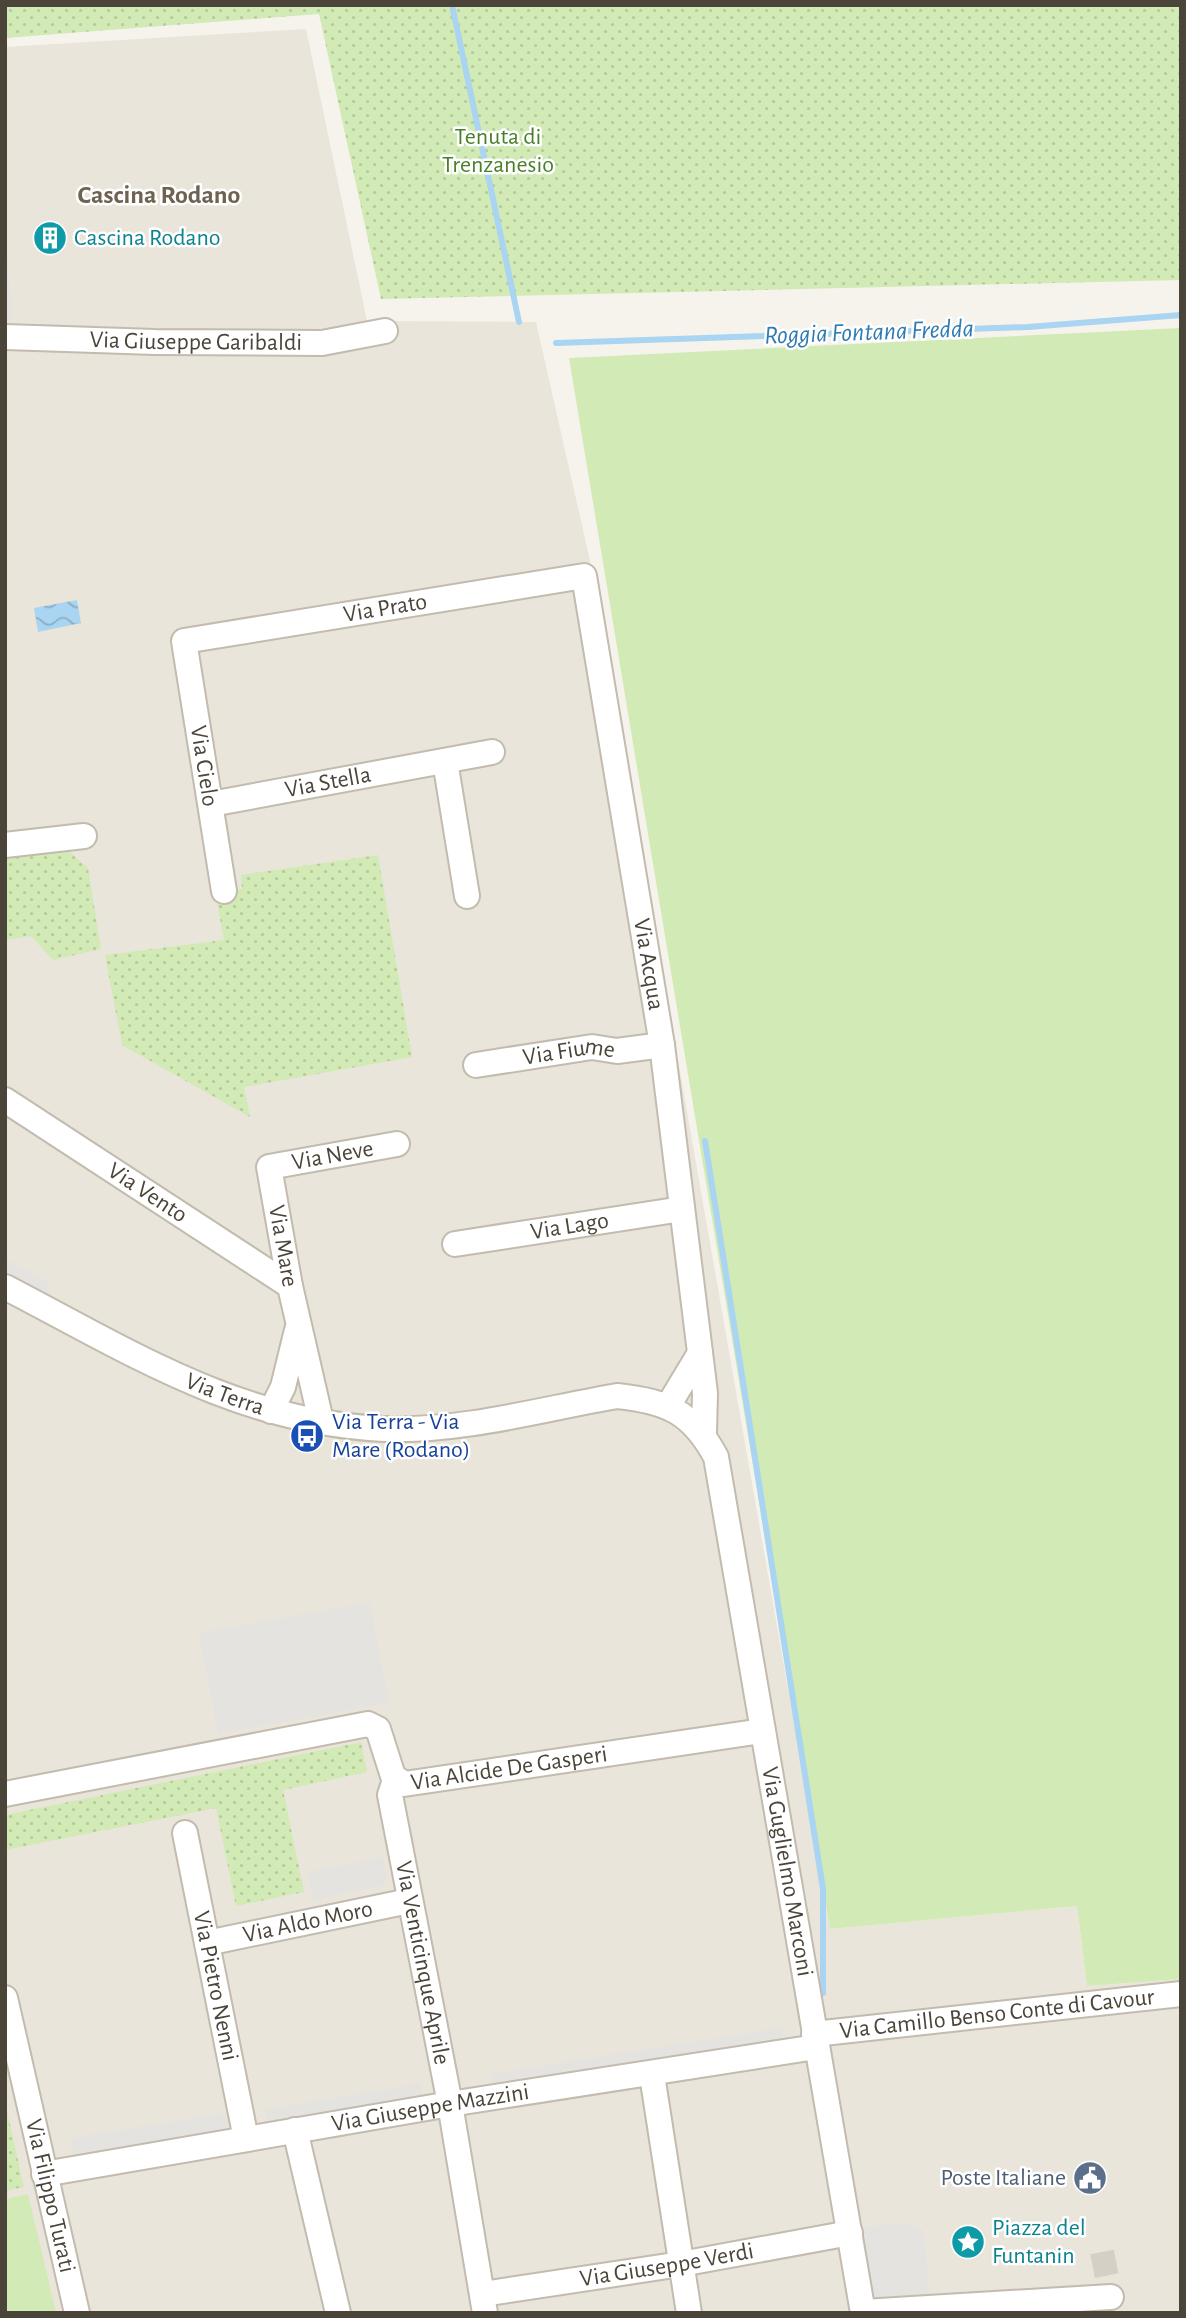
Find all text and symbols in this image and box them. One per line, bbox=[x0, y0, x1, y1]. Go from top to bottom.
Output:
park label: Tenuta di Trenzanesio bbox=[442, 125, 554, 177]
district label: Cascina Rodano bbox=[78, 182, 241, 208]
building icon: Cascina Rodano bbox=[31, 219, 69, 257]
place label: Cascina Rodano bbox=[74, 226, 221, 250]
water label: Roggia Fontana Fredda bbox=[764, 315, 974, 349]
street label: Via Giuseppe Garibaldi bbox=[89, 328, 302, 355]
street label: Via Prato bbox=[342, 590, 429, 627]
street label: Via Cielo bbox=[186, 724, 222, 808]
street label: Via Stella bbox=[283, 763, 373, 802]
street label: Via Acqua bbox=[629, 917, 668, 1012]
street label: Via Fiume bbox=[521, 1034, 617, 1070]
street label: Via Neve bbox=[290, 1136, 375, 1175]
street label: Via Vento bbox=[103, 1158, 191, 1227]
street label: Via Mare bbox=[264, 1203, 302, 1289]
street label: Via Lago bbox=[529, 1208, 611, 1244]
street label: Via Terra bbox=[182, 1369, 267, 1420]
place label: Via Terra - Via Mare (Rodano) bbox=[332, 1410, 470, 1462]
bus stop icon: Via Terra - Via Mare (Rodano) bbox=[288, 1417, 326, 1455]
street label: Via Alcide De Gasperi bbox=[409, 1742, 609, 1795]
street label: Via Guglielmo Marconi bbox=[757, 1765, 817, 1978]
street label: Via Venticinque Aprile bbox=[391, 1859, 454, 2067]
street label: Via Aldo Moro bbox=[241, 1897, 375, 1947]
street label: Via Pietro Nenni bbox=[189, 1909, 242, 2063]
street label: Via Camillo Benso Conte di Cavour bbox=[838, 1985, 1156, 2043]
street label: Via Giuseppe Mazzini bbox=[330, 2080, 531, 2136]
street label: Via Filippo Turati bbox=[21, 2117, 79, 2275]
public building icon: Poste Italiane bbox=[1071, 2159, 1109, 2197]
place label: Poste Italiane bbox=[941, 2166, 1066, 2190]
place label: Piazza del Funtanin bbox=[992, 2216, 1086, 2268]
place icon: Piazza del Funtanin bbox=[949, 2223, 987, 2261]
street label: Via Giuseppe Verdi bbox=[578, 2239, 756, 2291]

